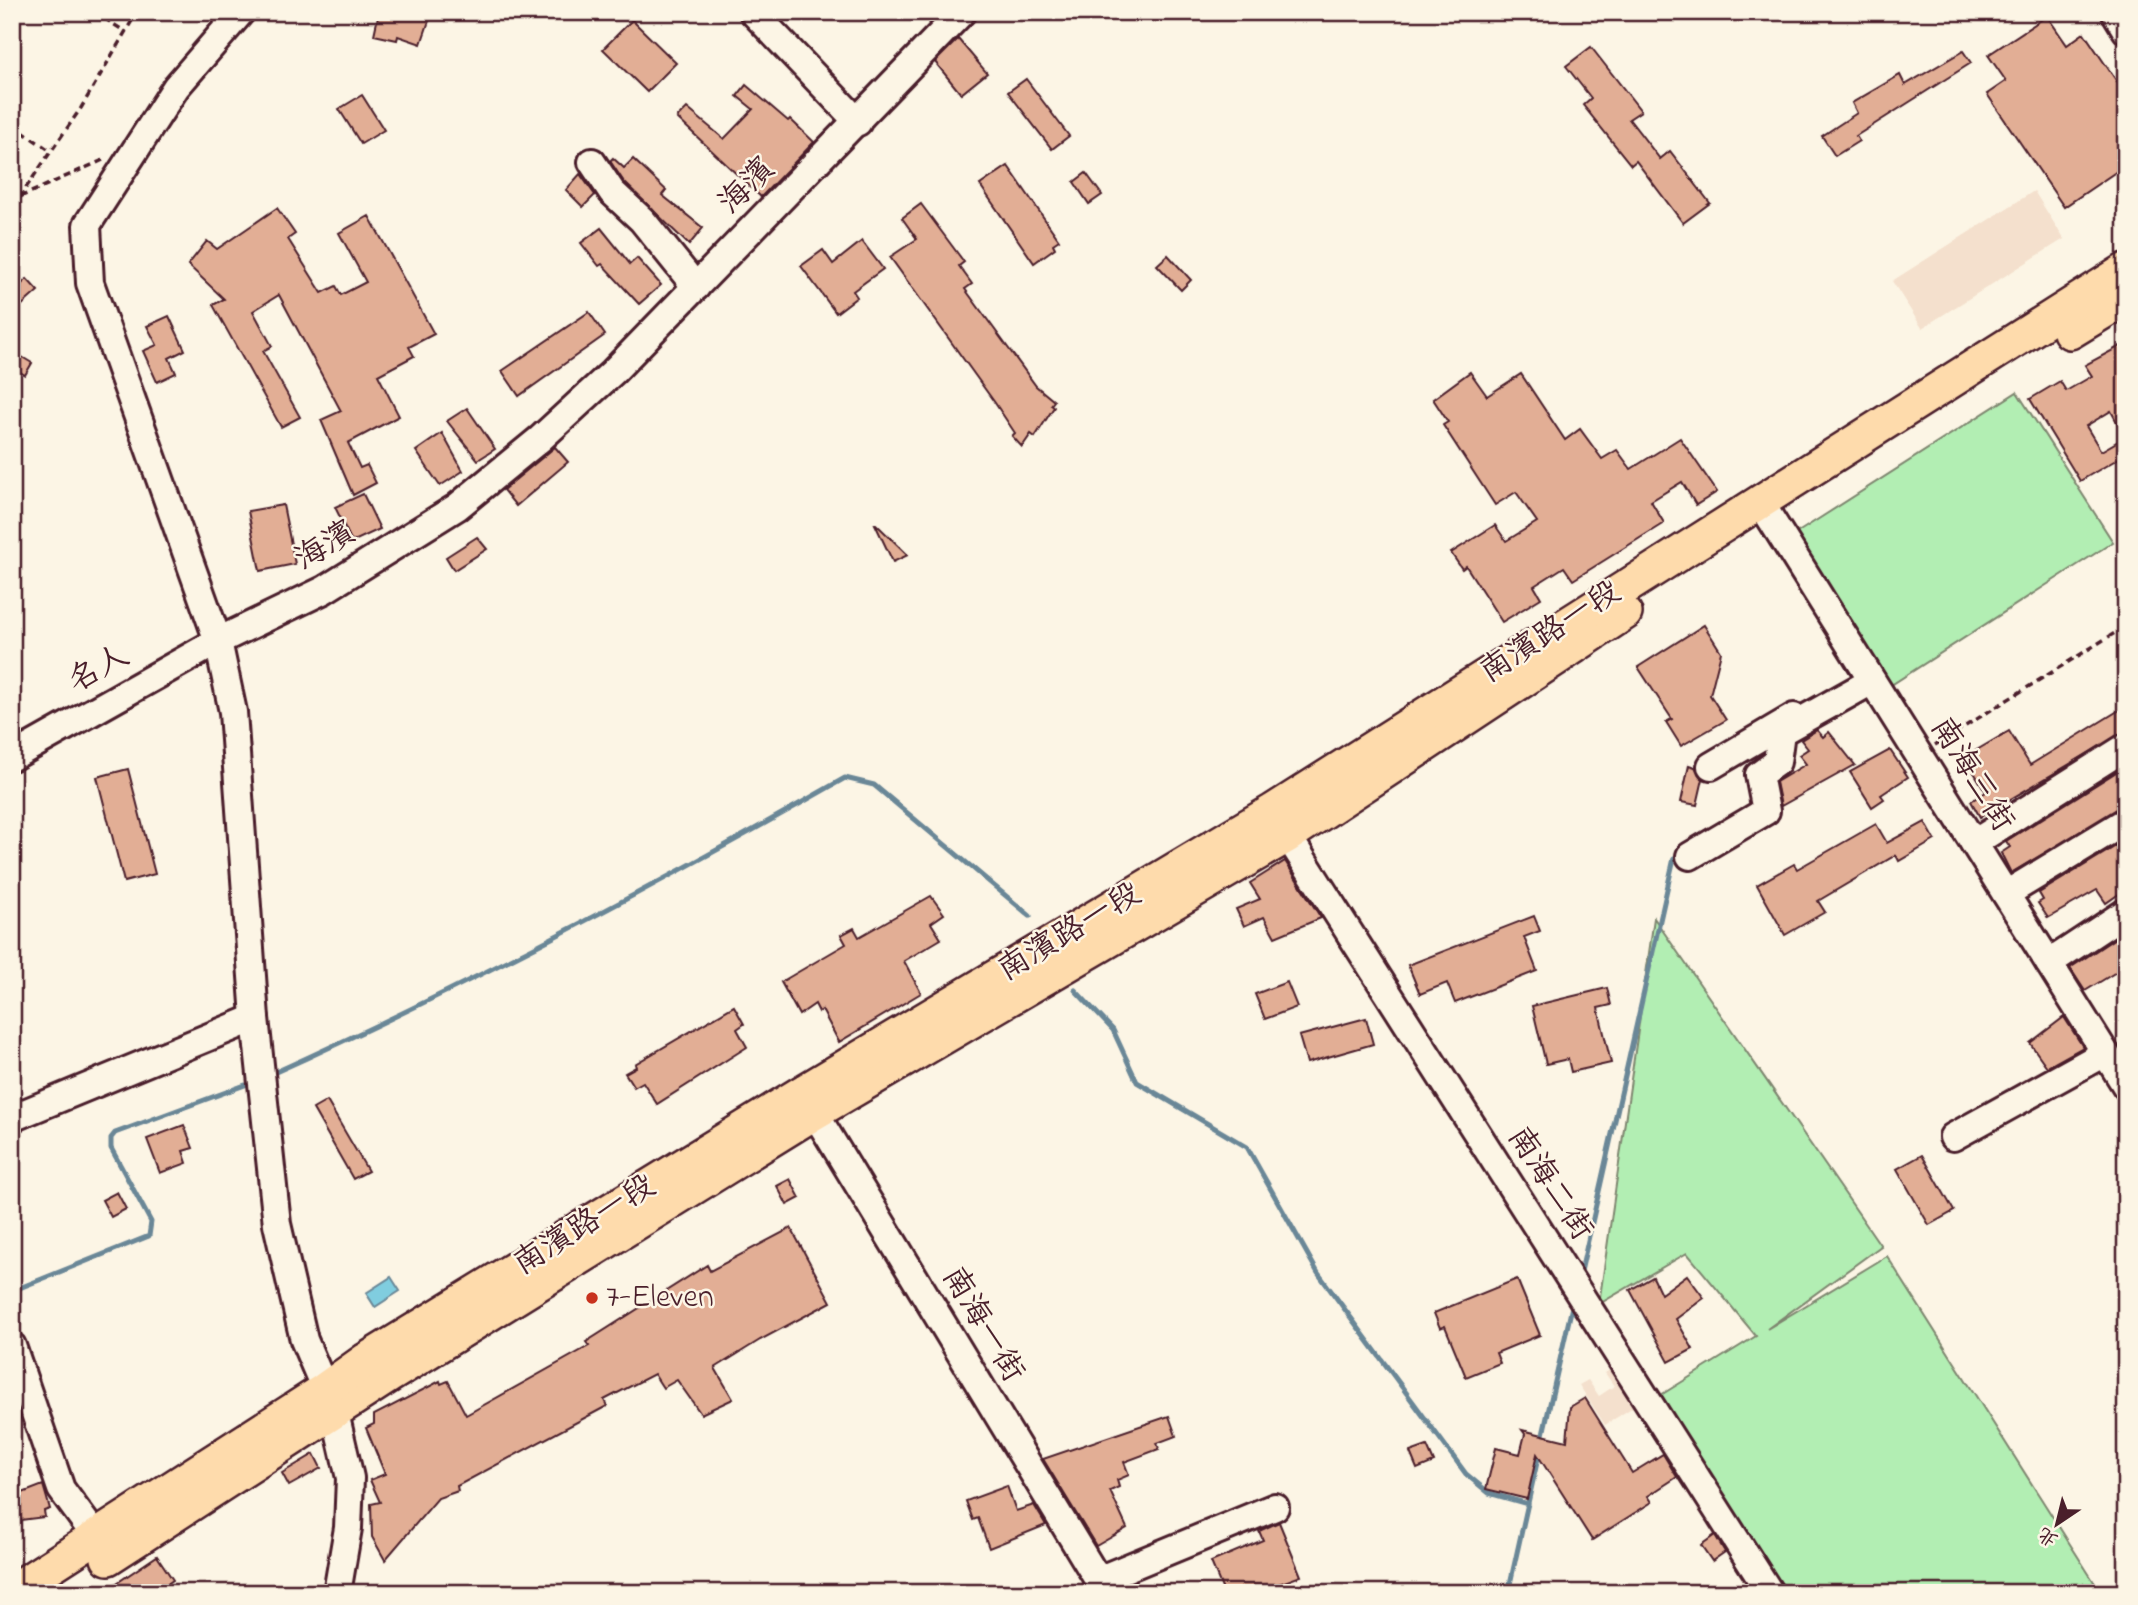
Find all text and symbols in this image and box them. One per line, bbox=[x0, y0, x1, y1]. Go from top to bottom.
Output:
street label: 海濱 bbox=[709, 148, 787, 226]
street label: 海濱 bbox=[286, 510, 366, 584]
street label: 南濱路一段 bbox=[1471, 570, 1631, 696]
street label: 名人 bbox=[60, 634, 138, 706]
street label: 南海三街 bbox=[1917, 708, 2025, 842]
street label: 南濱路一段 bbox=[989, 872, 1151, 994]
street label: 南海二街 bbox=[1494, 1118, 1604, 1250]
street label: 南濱路一段 bbox=[505, 1164, 665, 1288]
street label: 南海一街 bbox=[929, 1258, 1035, 1392]
place label: 7-Eleven bbox=[606, 1275, 714, 1322]
marker: 7-Eleven bbox=[584, 1290, 600, 1306]
north arrow bbox=[2022, 1490, 2092, 1560]
text: 北 bbox=[2033, 1519, 2064, 1552]

